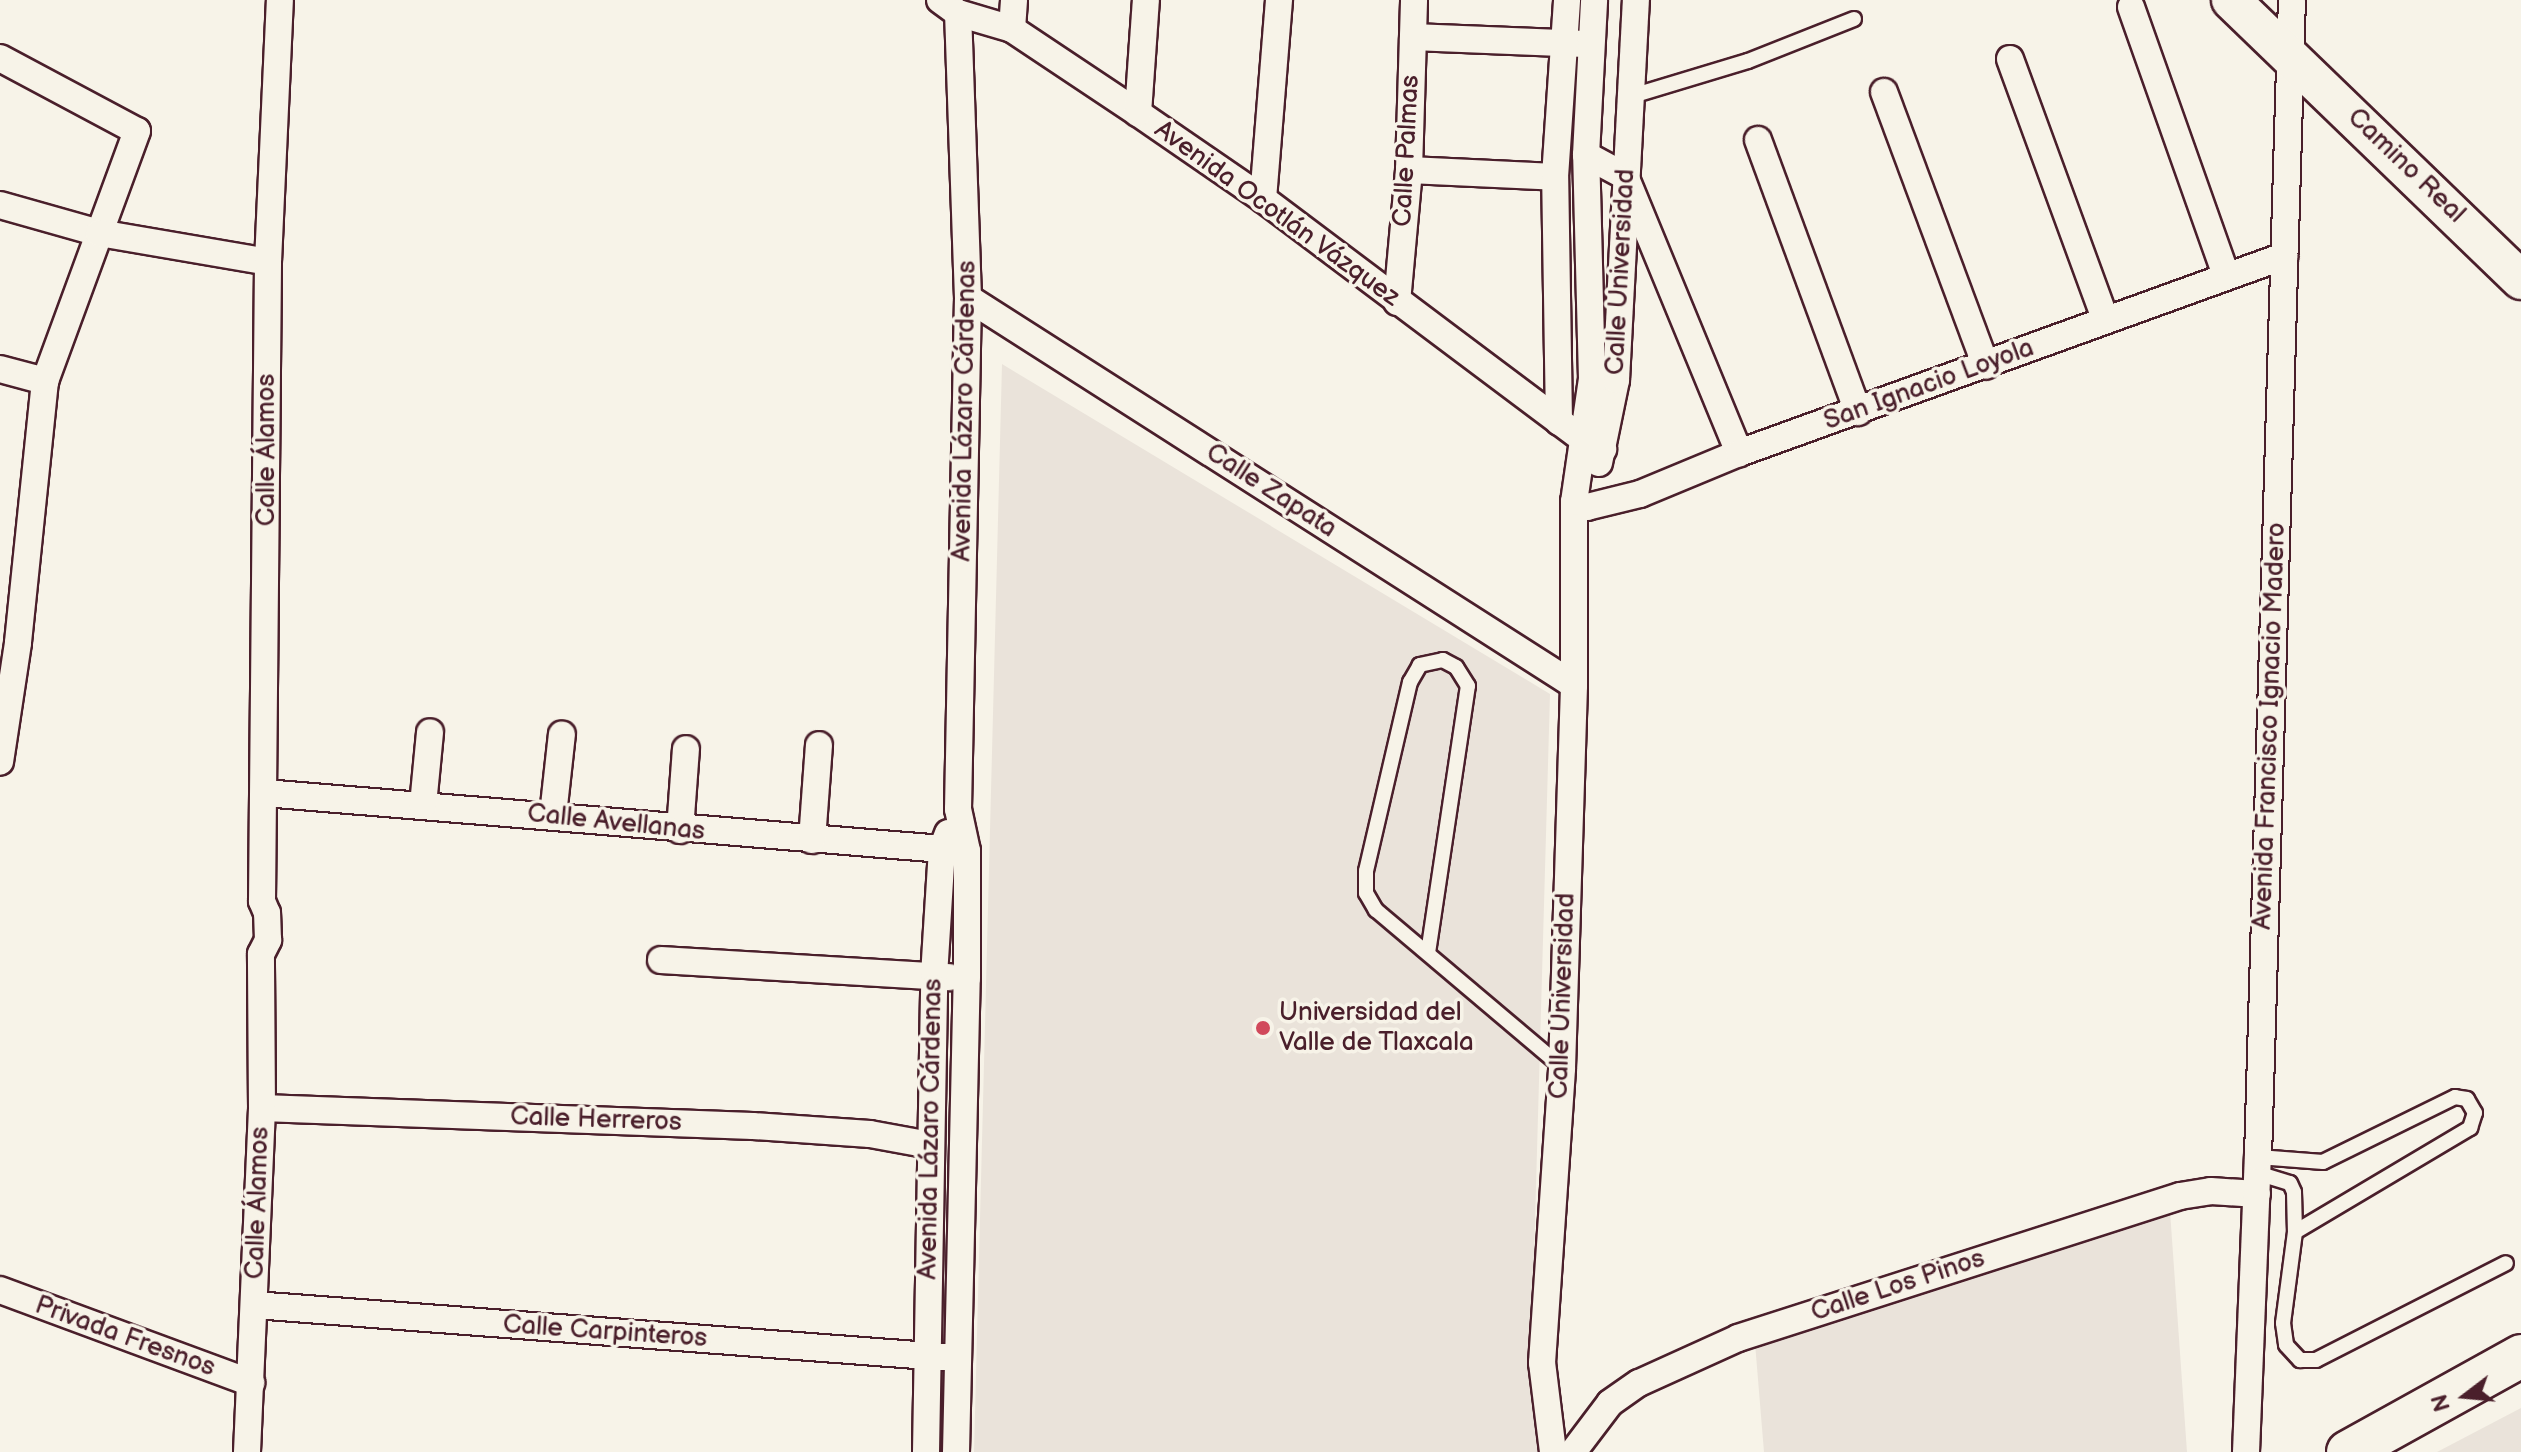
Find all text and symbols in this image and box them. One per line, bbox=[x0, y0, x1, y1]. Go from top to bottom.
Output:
street label: Calle Palmas bbox=[1387, 74, 1427, 228]
street label: Camino Real bbox=[2341, 102, 2471, 230]
street label: Avenida Ocotlán Vázquez bbox=[1148, 114, 1406, 314]
street label: Calle Universidad bbox=[1600, 168, 1642, 376]
street label: Avenida Lázaro Cárdenas bbox=[947, 260, 983, 562]
street label: San Ignacio Loyola bbox=[1820, 333, 2038, 437]
street label: Calle Álamos bbox=[251, 374, 283, 526]
street label: Calle Zapata bbox=[1200, 437, 1342, 545]
street label: Avenida Francisco Ignacio Madero bbox=[2247, 522, 2293, 930]
street label: Calle Avellanas bbox=[526, 798, 706, 848]
street label: Calle Universidad bbox=[1544, 892, 1582, 1100]
street label: Avenida Lázaro Cárdenas bbox=[913, 978, 949, 1280]
place label: Universidad del Valle de Tlaxcala bbox=[1279, 997, 1474, 1058]
marker: Universidad del Valle de Tlaxcala bbox=[1254, 1019, 1272, 1037]
street label: Calle Herreros bbox=[510, 1101, 682, 1139]
street label: Calle Álamos bbox=[240, 1126, 276, 1280]
street label: Calle Los Pinos bbox=[1807, 1243, 1989, 1329]
street label: Privada Fresnos bbox=[31, 1290, 219, 1384]
street label: Calle Carpinteros bbox=[502, 1309, 708, 1355]
north arrow bbox=[2425, 1356, 2505, 1436]
text: N bbox=[2426, 1391, 2457, 1414]

